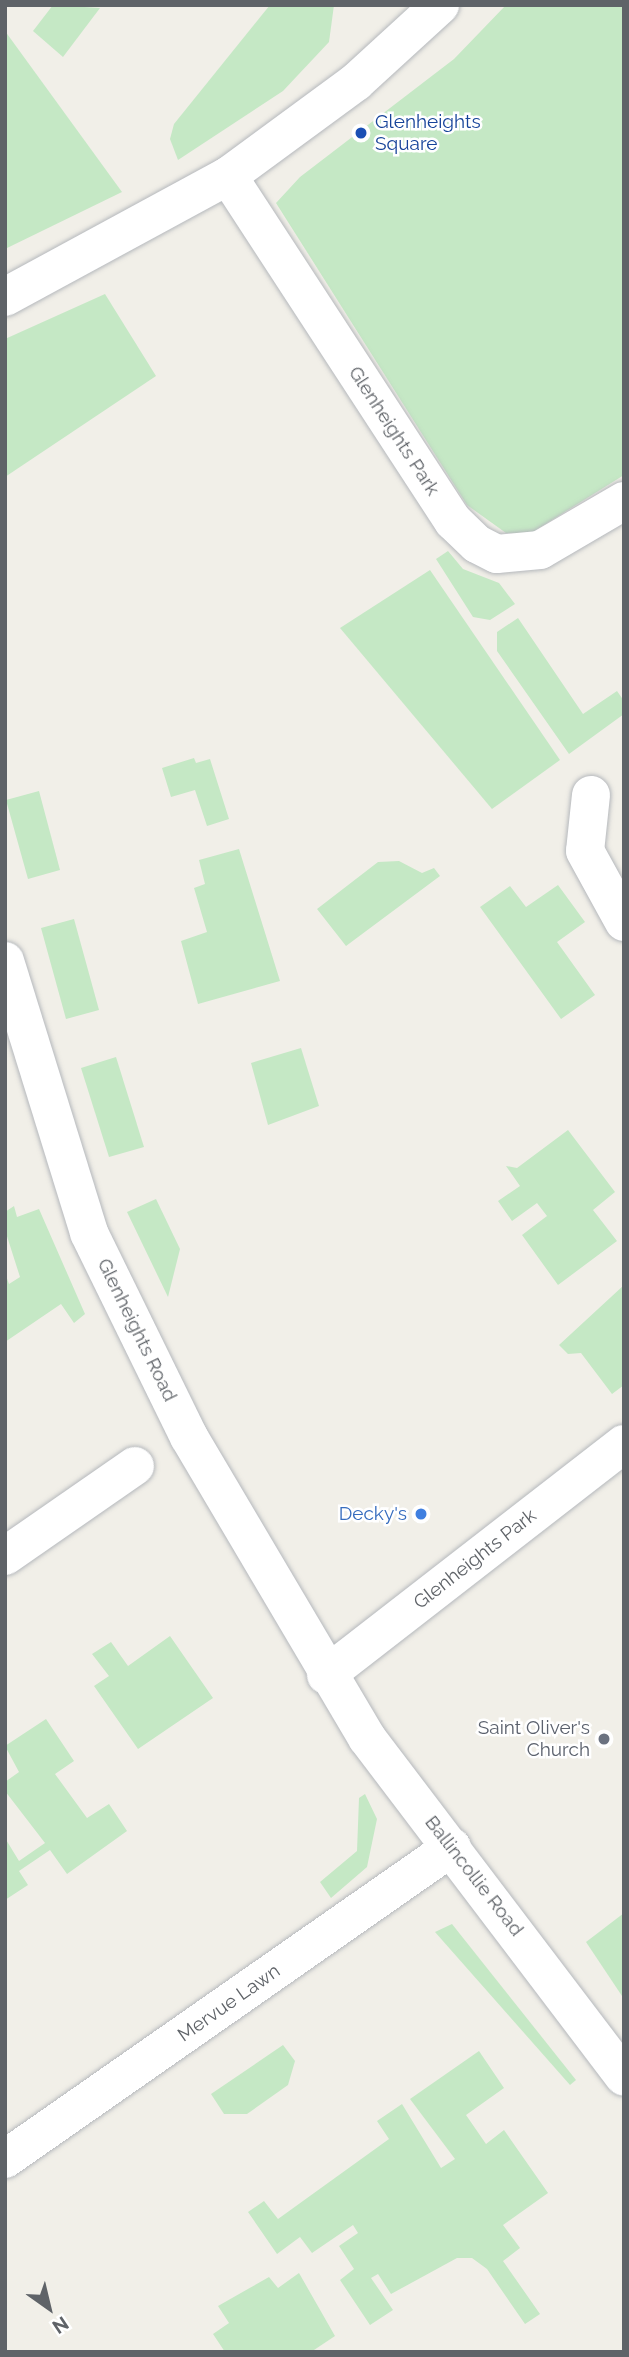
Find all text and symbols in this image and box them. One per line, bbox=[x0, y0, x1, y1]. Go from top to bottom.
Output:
place label: Glenheights Square bbox=[375, 111, 481, 155]
marker: Glenheights Square bbox=[353, 125, 369, 141]
street label: Glenheights Park bbox=[344, 362, 444, 500]
street label: Glenheights Road bbox=[93, 1255, 181, 1405]
place label: Decky's bbox=[339, 1503, 407, 1525]
street label: Glenheights Park bbox=[409, 1504, 541, 1614]
marker: Decky's bbox=[413, 1506, 429, 1522]
place label: Saint Oliver's Church bbox=[478, 1717, 590, 1761]
marker: Saint Oliver's Church bbox=[596, 1731, 612, 1747]
street label: Ballincollie Road bbox=[420, 1811, 528, 1941]
street label: Mervue Lawn bbox=[174, 1959, 284, 2047]
north arrow bbox=[14, 2273, 84, 2343]
text: N bbox=[49, 2312, 73, 2339]

